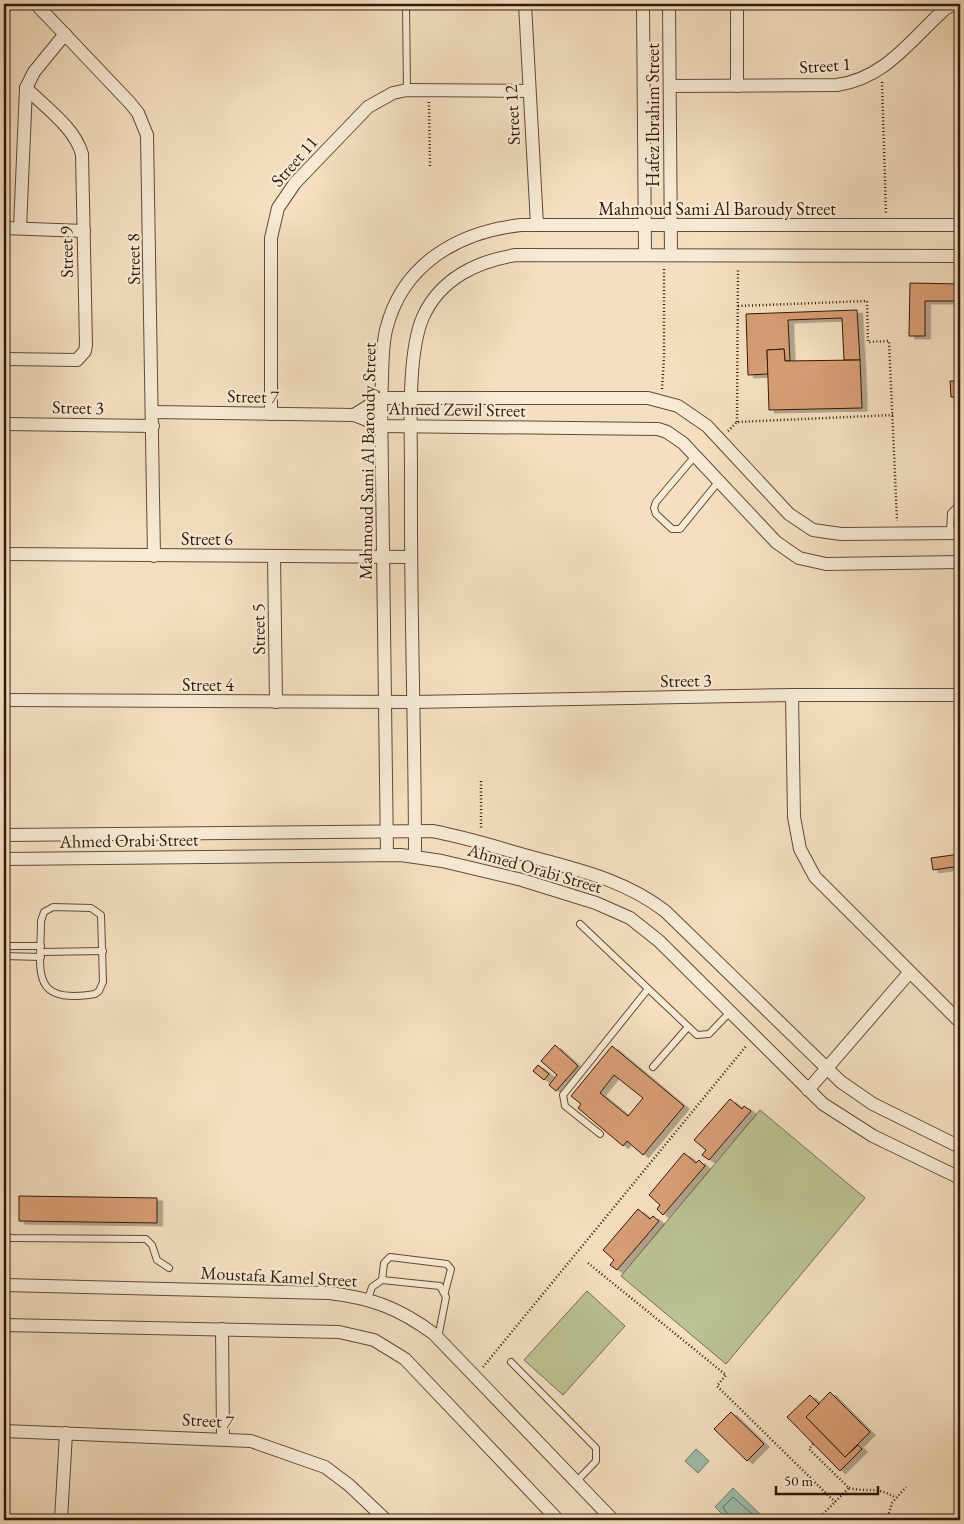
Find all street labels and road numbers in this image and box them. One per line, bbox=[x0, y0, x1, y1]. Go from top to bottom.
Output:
street label: Hafez Ibrahim Street bbox=[641, 43, 664, 187]
street label: Street 1 bbox=[798, 52, 852, 78]
street label: Street 12 bbox=[499, 84, 525, 146]
street label: Street 11 bbox=[265, 131, 323, 191]
street label: Mahmoud Sami Al Baroudy Street bbox=[598, 197, 836, 220]
street label: Street 9 bbox=[54, 226, 78, 278]
street label: Street 8 bbox=[121, 233, 145, 285]
street label: Mahmoud Sami Al Baroudy Street bbox=[353, 342, 381, 580]
street label: Street 7 bbox=[227, 384, 279, 408]
street label: Street 3 bbox=[52, 395, 104, 419]
street label: Ahmed Zewil Street bbox=[387, 396, 526, 422]
street label: Street 6 bbox=[181, 527, 233, 550]
street label: Street 5 bbox=[246, 603, 270, 655]
street label: Street 3 bbox=[660, 668, 712, 692]
street label: Street 4 bbox=[182, 673, 234, 696]
street label: Ahmed Orabi Street bbox=[58, 827, 199, 853]
street label: Ahmed Orabi Street bbox=[464, 838, 605, 898]
street label: Moustafa Kamel Street bbox=[200, 1260, 358, 1292]
street label: Street 7 bbox=[182, 1407, 235, 1433]

